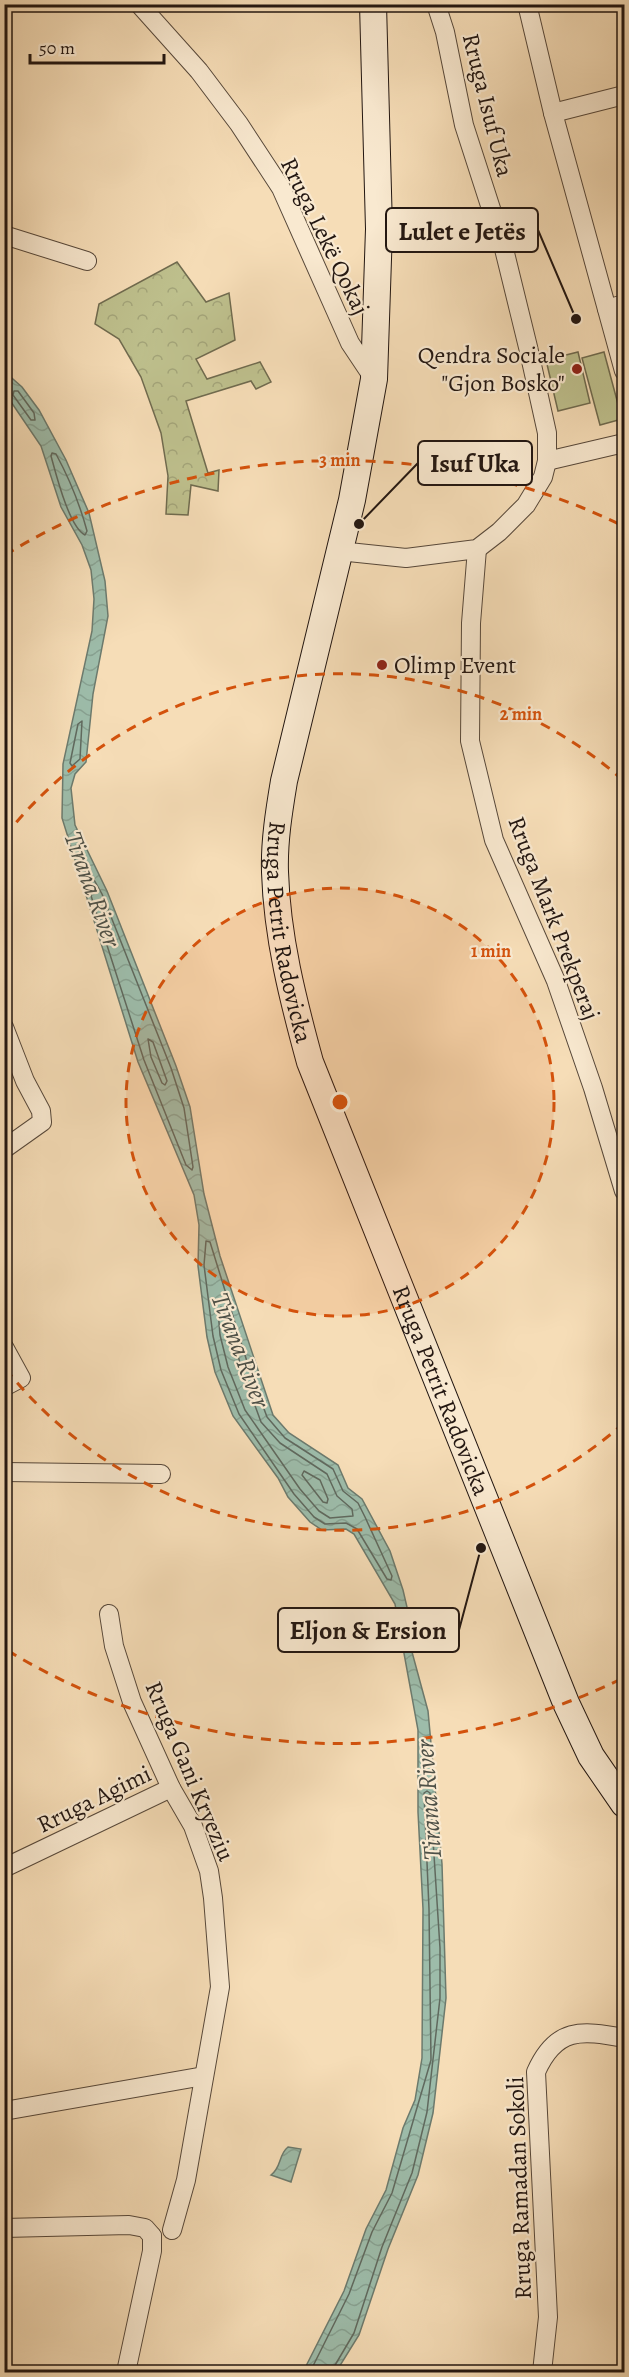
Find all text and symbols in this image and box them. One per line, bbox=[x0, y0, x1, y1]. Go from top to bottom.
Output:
scale bar bbox=[30, 27, 164, 65]
street label: Rruga Isuf Uka bbox=[455, 30, 521, 181]
text: 50 m bbox=[39, 36, 75, 60]
street label: Rruga Lekë Qokaj bbox=[273, 152, 377, 320]
callout: Lulet e Jetës bbox=[386, 208, 538, 252]
text: Lulet e Jetës bbox=[398, 214, 526, 249]
place label: Qendra Sociale "Gjon Bosko" bbox=[418, 339, 565, 399]
marker: Qendra Sociale "Gjon Bosko" bbox=[570, 362, 584, 376]
callout: Isuf Uka bbox=[418, 441, 532, 485]
text: Isuf Uka bbox=[430, 446, 520, 481]
text: 3 min bbox=[319, 448, 361, 472]
place label: Olimp Event bbox=[394, 649, 516, 681]
marker: Olimp Event bbox=[375, 658, 389, 672]
text: 2 min bbox=[500, 702, 542, 726]
street label: Rruga Mark Prekperaj bbox=[500, 812, 608, 1024]
street label: Rruga Petrit Radovicka bbox=[259, 820, 320, 1047]
water label: Tirana River bbox=[56, 827, 130, 953]
text: 1 min bbox=[471, 939, 511, 963]
centre of rings bbox=[330, 1092, 350, 1112]
street label: Rruga Petrit Radovicka bbox=[385, 1280, 498, 1501]
water label: Tirana River bbox=[203, 1288, 279, 1414]
callout: Eljon & Ersion bbox=[278, 1608, 459, 1652]
text: Eljon & Ersion bbox=[289, 1613, 447, 1648]
street label: Rruga Gani Kryeziu bbox=[138, 1676, 242, 1866]
water label: Tirana River bbox=[407, 1738, 450, 1861]
street label: Rruga Agimi bbox=[31, 1757, 157, 1841]
street label: Rruga Ramadan Sokoli bbox=[499, 2076, 539, 2300]

